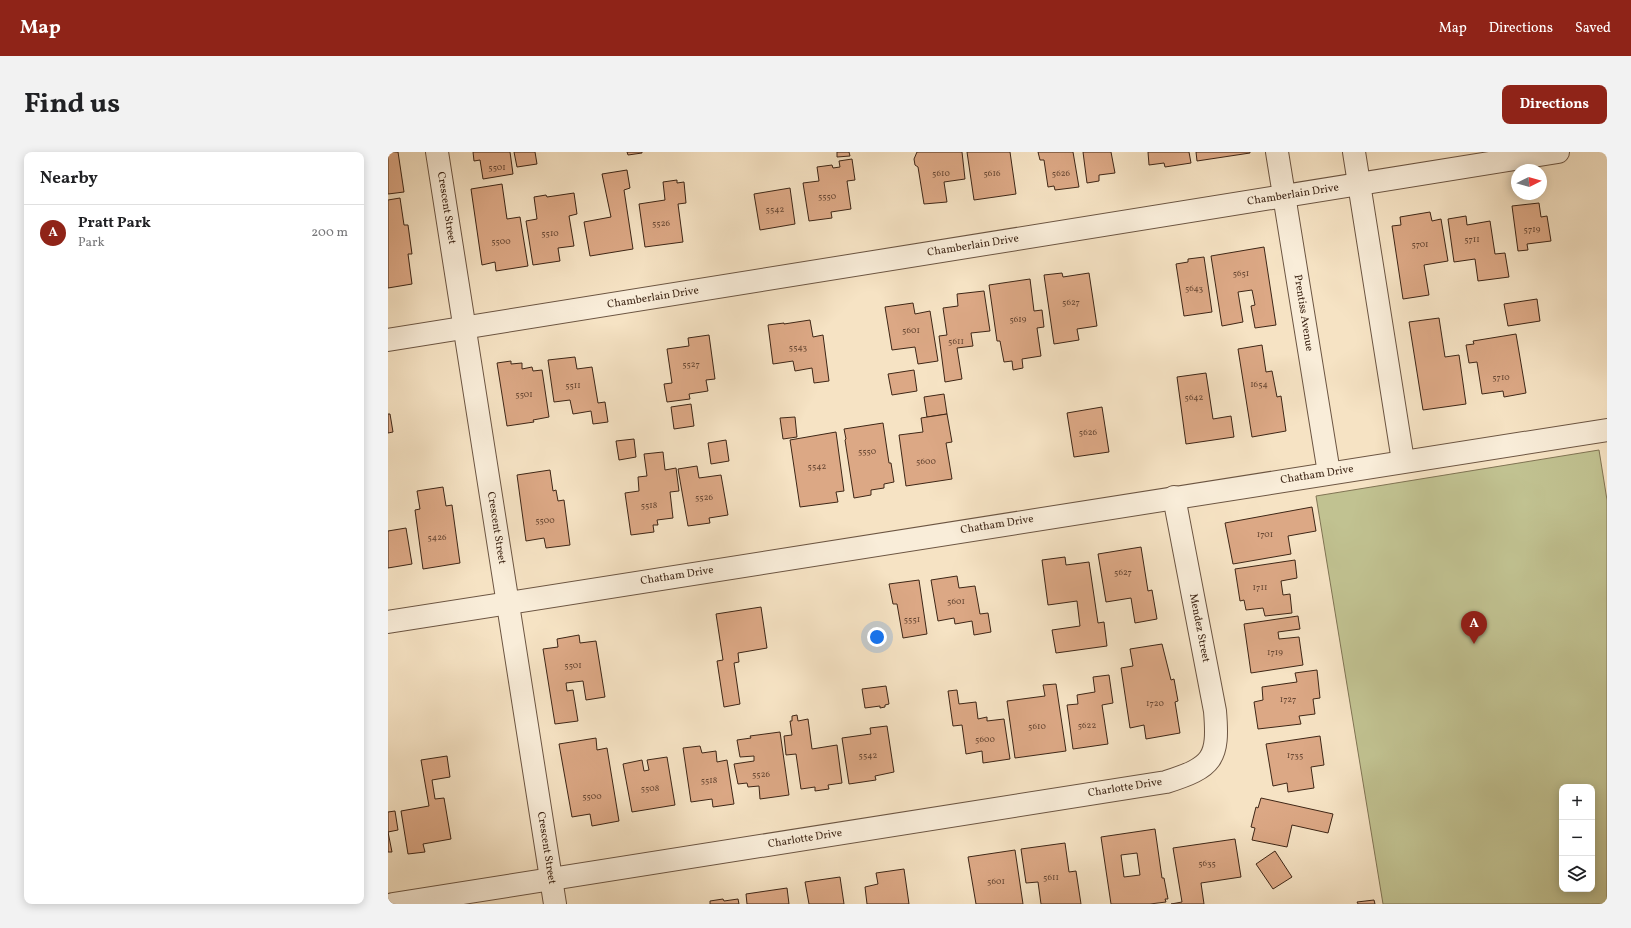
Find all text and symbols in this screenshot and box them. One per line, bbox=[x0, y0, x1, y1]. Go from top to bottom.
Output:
text: Map bbox=[20, 15, 61, 41]
text: Map bbox=[1439, 19, 1467, 38]
text: Directions bbox=[1489, 19, 1553, 38]
text: Saved bbox=[1575, 19, 1611, 38]
text: Find us bbox=[24, 85, 120, 124]
button: Directions bbox=[1502, 85, 1607, 124]
house number: 5501 bbox=[488, 161, 506, 174]
north arrow bbox=[1511, 164, 1547, 200]
text: Nearby bbox=[40, 167, 98, 190]
house number: 5610 bbox=[932, 167, 950, 180]
house number: 5616 bbox=[984, 167, 1001, 180]
house number: 5626 bbox=[1052, 167, 1071, 180]
street label: Crescent Street bbox=[433, 171, 459, 246]
street label: Chamberlain Drive bbox=[1246, 180, 1340, 210]
house number: 5550 bbox=[818, 190, 837, 203]
house number: 5542 bbox=[766, 203, 785, 216]
text: Pratt Park bbox=[78, 213, 151, 234]
house number: 5526 bbox=[652, 217, 670, 230]
house number: 5719 bbox=[1524, 223, 1541, 236]
text: A bbox=[48, 224, 58, 242]
text: 200 m bbox=[311, 224, 348, 242]
house number: 5510 bbox=[541, 227, 559, 240]
street label: Chamberlain Drive bbox=[926, 231, 1020, 261]
house number: 5711 bbox=[1464, 233, 1480, 246]
text: Park bbox=[78, 234, 105, 252]
house number: 5500 bbox=[491, 235, 511, 248]
house number: 5701 bbox=[1411, 238, 1429, 251]
house number: 5651 bbox=[1233, 267, 1249, 280]
street label: Prentiss Avenue bbox=[1290, 274, 1316, 352]
house number: 5643 bbox=[1185, 282, 1204, 295]
street label: Chamberlain Drive bbox=[606, 283, 700, 313]
house number: 5627 bbox=[1062, 296, 1080, 309]
house number: 5619 bbox=[1009, 313, 1027, 326]
house number: 5601 bbox=[902, 324, 920, 337]
house number: 5611 bbox=[948, 335, 964, 348]
house number: 5543 bbox=[789, 341, 808, 354]
house number: 5527 bbox=[682, 358, 700, 371]
house number: 5710 bbox=[1492, 371, 1510, 384]
house number: 1654 bbox=[1250, 378, 1268, 391]
house number: 5511 bbox=[565, 379, 581, 392]
house number: 5501 bbox=[515, 388, 533, 401]
house number: 5642 bbox=[1185, 391, 1204, 404]
house number: 5626 bbox=[1079, 426, 1098, 439]
house number: 5550 bbox=[858, 445, 877, 458]
house number: 5600 bbox=[916, 455, 937, 468]
house number: 5542 bbox=[808, 460, 827, 473]
street label: Chatham Drive bbox=[1279, 462, 1355, 488]
street label: Crescent Street bbox=[483, 491, 509, 566]
house number: 5526 bbox=[695, 491, 713, 504]
house number: 5518 bbox=[641, 499, 658, 512]
street label: Chatham Drive bbox=[959, 512, 1035, 538]
house number: 5500 bbox=[535, 514, 555, 527]
house number: 1701 bbox=[1257, 528, 1273, 541]
house number: 5426 bbox=[427, 531, 447, 544]
street label: Chatham Drive bbox=[639, 563, 715, 589]
house number: 5627 bbox=[1114, 566, 1132, 579]
house number: 1711 bbox=[1253, 581, 1267, 594]
street label: Mendez Street bbox=[1185, 592, 1213, 664]
house number: 5601 bbox=[947, 595, 965, 608]
pin: A bbox=[1461, 611, 1487, 644]
house number: 5551 bbox=[904, 613, 920, 626]
your location bbox=[867, 627, 887, 647]
house number: 1719 bbox=[1267, 646, 1283, 659]
house number: 5501 bbox=[564, 659, 582, 672]
house number: 1727 bbox=[1280, 693, 1296, 706]
house number: 1720 bbox=[1146, 697, 1164, 710]
house number: 5622 bbox=[1078, 719, 1096, 732]
house number: 5610 bbox=[1028, 720, 1046, 733]
house number: 5600 bbox=[975, 733, 996, 746]
house number: 5542 bbox=[859, 749, 878, 762]
house number: 1735 bbox=[1287, 749, 1303, 762]
house number: 5526 bbox=[752, 768, 770, 781]
house number: 5518 bbox=[701, 774, 718, 787]
street label: Charlotte Drive bbox=[1087, 775, 1163, 801]
house number: 5508 bbox=[641, 782, 660, 795]
map controls bbox=[1559, 784, 1595, 892]
button: + bbox=[1559, 784, 1595, 820]
house number: 5500 bbox=[582, 790, 602, 803]
street label: Crescent Street bbox=[533, 811, 559, 886]
button: − bbox=[1559, 820, 1595, 856]
street label: Charlotte Drive bbox=[767, 826, 843, 852]
button: layers bbox=[1559, 856, 1595, 892]
house number: 5635 bbox=[1198, 857, 1216, 870]
house number: 5611 bbox=[1043, 871, 1059, 884]
house number: 5601 bbox=[987, 875, 1005, 888]

